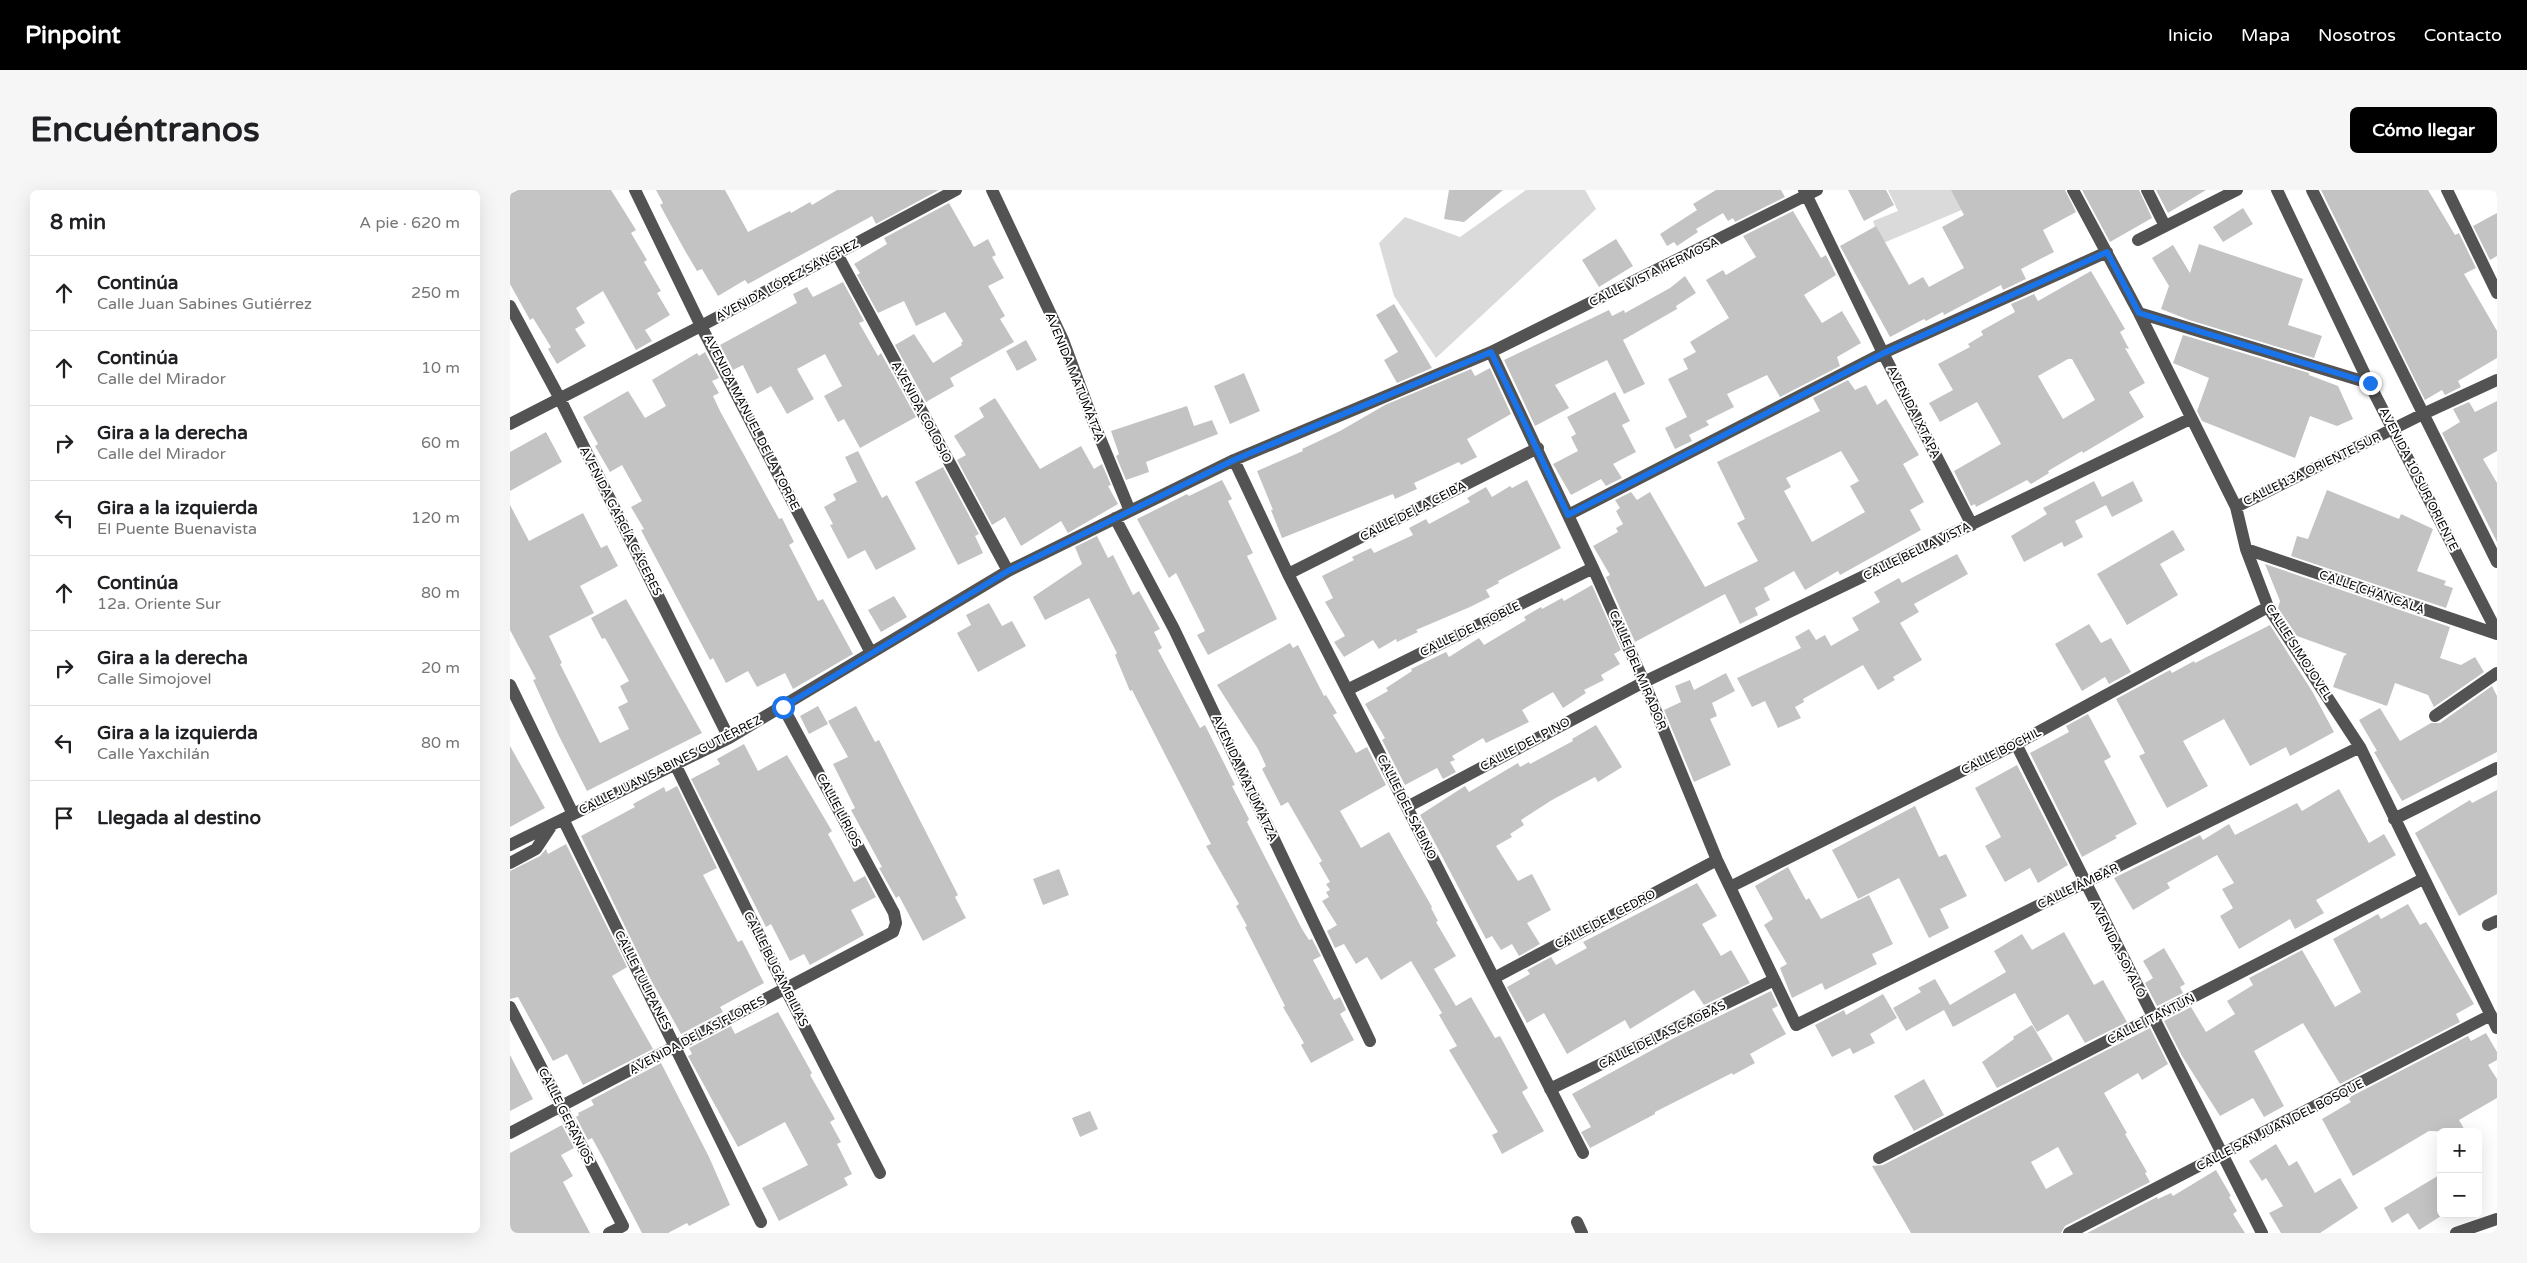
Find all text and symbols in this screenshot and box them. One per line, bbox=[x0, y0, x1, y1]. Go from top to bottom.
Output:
text: Pinpoint bbox=[25, 21, 121, 50]
text: Inicio bbox=[2168, 24, 2213, 46]
text: Mapa bbox=[2241, 24, 2290, 46]
text: Nosotros bbox=[2318, 24, 2396, 46]
text: Contacto bbox=[2424, 24, 2502, 46]
button: Cómo llegar bbox=[2350, 107, 2497, 153]
text: Encuéntranos bbox=[30, 109, 260, 151]
text: 8 min bbox=[50, 210, 106, 235]
text: A pie · 620 m bbox=[359, 213, 460, 233]
street label: CALLE VISTA HERMOSA bbox=[1587, 235, 1721, 309]
street label: AVENIDA LÓPEZ SÁNCHEZ bbox=[713, 236, 861, 324]
text: Continúa bbox=[97, 272, 179, 294]
icon: ahead bbox=[50, 279, 78, 307]
text: 250 m bbox=[411, 283, 460, 303]
text: Calle Juan Sabines Gutiérrez bbox=[97, 294, 312, 314]
street label: AVENIDA MATUMÁTZA bbox=[1043, 310, 1107, 444]
street label: AVENIDA MANUEL DE LA TORRE bbox=[701, 332, 803, 513]
text: Continúa bbox=[97, 347, 179, 369]
icon: ahead bbox=[50, 354, 78, 382]
text: 10 m bbox=[421, 358, 460, 378]
street label: AVENIDA COLOSIO bbox=[889, 359, 955, 466]
street label: AVENIDA IXTAPA bbox=[1885, 363, 1943, 461]
text: Calle del Mirador bbox=[97, 369, 226, 389]
route end bbox=[2359, 372, 2382, 395]
street label: AVENIDA 10 SUR ORIENTE bbox=[2377, 405, 2461, 553]
text: Gira a la derecha bbox=[97, 422, 248, 444]
icon: right bbox=[50, 429, 78, 457]
street label: CALLE 13A ORIENTE SUR bbox=[2241, 430, 2383, 508]
text: 60 m bbox=[421, 433, 460, 453]
text: Calle del Mirador bbox=[97, 444, 226, 464]
street label: AVENIDA GARCÍA CÁCERES bbox=[577, 444, 665, 598]
street label: CALLE DE LA CEIBA bbox=[1358, 478, 1468, 544]
text: Gira a la izquierda bbox=[97, 497, 258, 519]
icon: left bbox=[50, 504, 78, 532]
text: 120 m bbox=[411, 508, 460, 528]
text: El Puente Buenavista bbox=[97, 519, 257, 539]
street label: CALLE BELLA VISTA bbox=[1861, 519, 1973, 583]
street label: CALLE CHANCALÁ bbox=[2317, 567, 2427, 617]
text: Continúa bbox=[97, 572, 179, 594]
icon: ahead bbox=[50, 579, 78, 607]
text: 80 m bbox=[421, 583, 460, 603]
text: 12a. Oriente Sur bbox=[97, 594, 221, 614]
street label: CALLE DEL ROBLE bbox=[1418, 598, 1523, 659]
street label: CALLE SIMOJOVEL bbox=[2263, 601, 2335, 703]
street label: CALLE DEL MIRADOR bbox=[1606, 608, 1670, 732]
text: Gira a la derecha bbox=[97, 647, 248, 669]
icon: right bbox=[50, 654, 78, 682]
text: 20 m bbox=[421, 658, 460, 678]
text: Calle Simojovel bbox=[97, 669, 212, 689]
route start bbox=[772, 696, 795, 719]
street label: AVENIDA MATUMÁTZA bbox=[1209, 712, 1281, 844]
street label: CALLE JUAN SABINES GUTIÉRREZ bbox=[576, 713, 764, 817]
street label: CALLE DEL PINO bbox=[1478, 714, 1572, 774]
text: Gira a la izquierda bbox=[97, 722, 258, 744]
street label: CALLE BOCHIL bbox=[1959, 725, 2043, 777]
icon: left bbox=[50, 729, 78, 757]
text: 80 m bbox=[421, 733, 460, 753]
text: Calle Yaxchilán bbox=[97, 744, 210, 764]
street label: CALLE DEL SABINO bbox=[1374, 752, 1440, 862]
street label: CALLE LÍRIOS bbox=[814, 771, 864, 849]
icon: arrive bbox=[50, 804, 78, 832]
text: Llegada al destino bbox=[97, 807, 261, 829]
street label: CALLE ÁMBAR bbox=[2035, 860, 2121, 912]
street label: CALLE DEL CEDRO bbox=[1552, 886, 1658, 951]
street label: AVENIDA SOYALÓ bbox=[2087, 898, 2149, 1000]
street label: CALLE BUGAMBILIAS bbox=[741, 909, 811, 1029]
street label: CALLE TULIPANES bbox=[612, 928, 674, 1032]
street label: CALLE ITANTUN bbox=[2105, 991, 2197, 1047]
street label: AVENIDA DE LAS FLORES bbox=[627, 993, 767, 1077]
street label: CALLE DE LAS CAOBAS bbox=[1596, 998, 1728, 1072]
street label: CALLE GERANIOS bbox=[536, 1065, 596, 1167]
street label: CALLE SAN JUAN DEL BOSQUE bbox=[2194, 1076, 2366, 1173]
map controls bbox=[2437, 1128, 2482, 1218]
button: + bbox=[2437, 1128, 2482, 1173]
button: − bbox=[2437, 1173, 2482, 1218]

